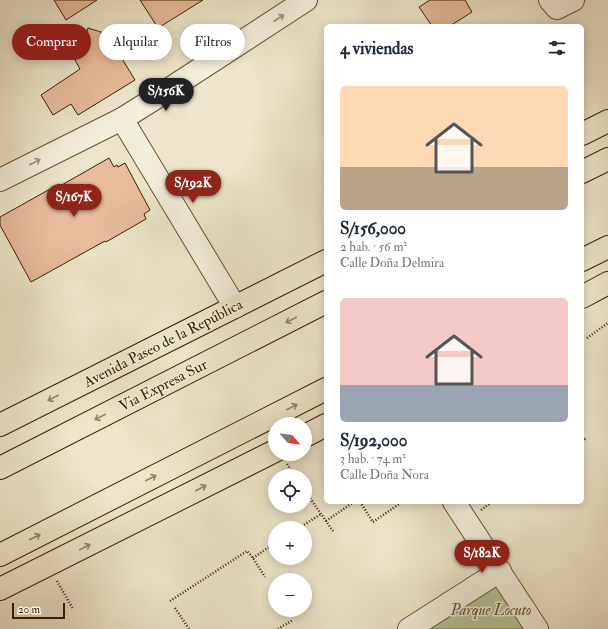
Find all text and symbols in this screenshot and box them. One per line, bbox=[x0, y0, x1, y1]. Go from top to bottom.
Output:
one-way arrow bbox=[273, 13, 285, 21]
chip: Comprar bbox=[12, 24, 91, 60]
chip: Alquilar bbox=[99, 24, 172, 60]
chip: Filtros bbox=[180, 24, 245, 60]
icon: filters bbox=[546, 37, 568, 59]
text: 4 viviendas bbox=[340, 38, 413, 59]
pin: S/156K bbox=[133, 78, 199, 112]
text: S/156K bbox=[148, 83, 184, 99]
icon: home bbox=[418, 112, 490, 184]
one-way arrow bbox=[29, 158, 41, 166]
pin: S/192K bbox=[160, 170, 226, 204]
text: S/192K bbox=[174, 175, 212, 191]
pin: S/167K bbox=[41, 184, 107, 218]
text: S/167K bbox=[56, 189, 92, 205]
text: S/156,000 bbox=[340, 218, 406, 239]
text: 2 hab. · 56 m² bbox=[340, 239, 407, 255]
text: Calle Doña Delmira bbox=[340, 255, 444, 271]
street label: Avenida Paseo de la República bbox=[80, 295, 247, 393]
one-way arrow bbox=[285, 316, 297, 324]
icon: home bbox=[418, 324, 490, 396]
street label: Via Expresa Sur bbox=[116, 355, 211, 417]
one-way arrow bbox=[48, 395, 60, 402]
one-way arrow bbox=[285, 403, 297, 410]
one-way arrow bbox=[95, 413, 107, 421]
north arrow bbox=[268, 417, 312, 461]
map controls bbox=[268, 417, 312, 617]
text: S/192,000 bbox=[340, 430, 407, 451]
text: 3 hab. · 74 m² bbox=[340, 451, 406, 467]
text: Calle Doña Nora bbox=[340, 467, 429, 483]
button: locate bbox=[268, 469, 312, 513]
one-way arrow bbox=[145, 474, 157, 481]
one-way arrow bbox=[195, 484, 207, 491]
button: + bbox=[268, 521, 312, 565]
one-way arrow bbox=[29, 533, 41, 540]
pin: S/182K bbox=[449, 540, 515, 574]
one-way arrow bbox=[79, 543, 91, 550]
text: S/182K bbox=[463, 545, 501, 561]
button: − bbox=[268, 573, 312, 617]
scale bar bbox=[12, 601, 65, 620]
park label: Parque Locuto bbox=[450, 601, 531, 620]
text: 20 m bbox=[18, 603, 40, 616]

